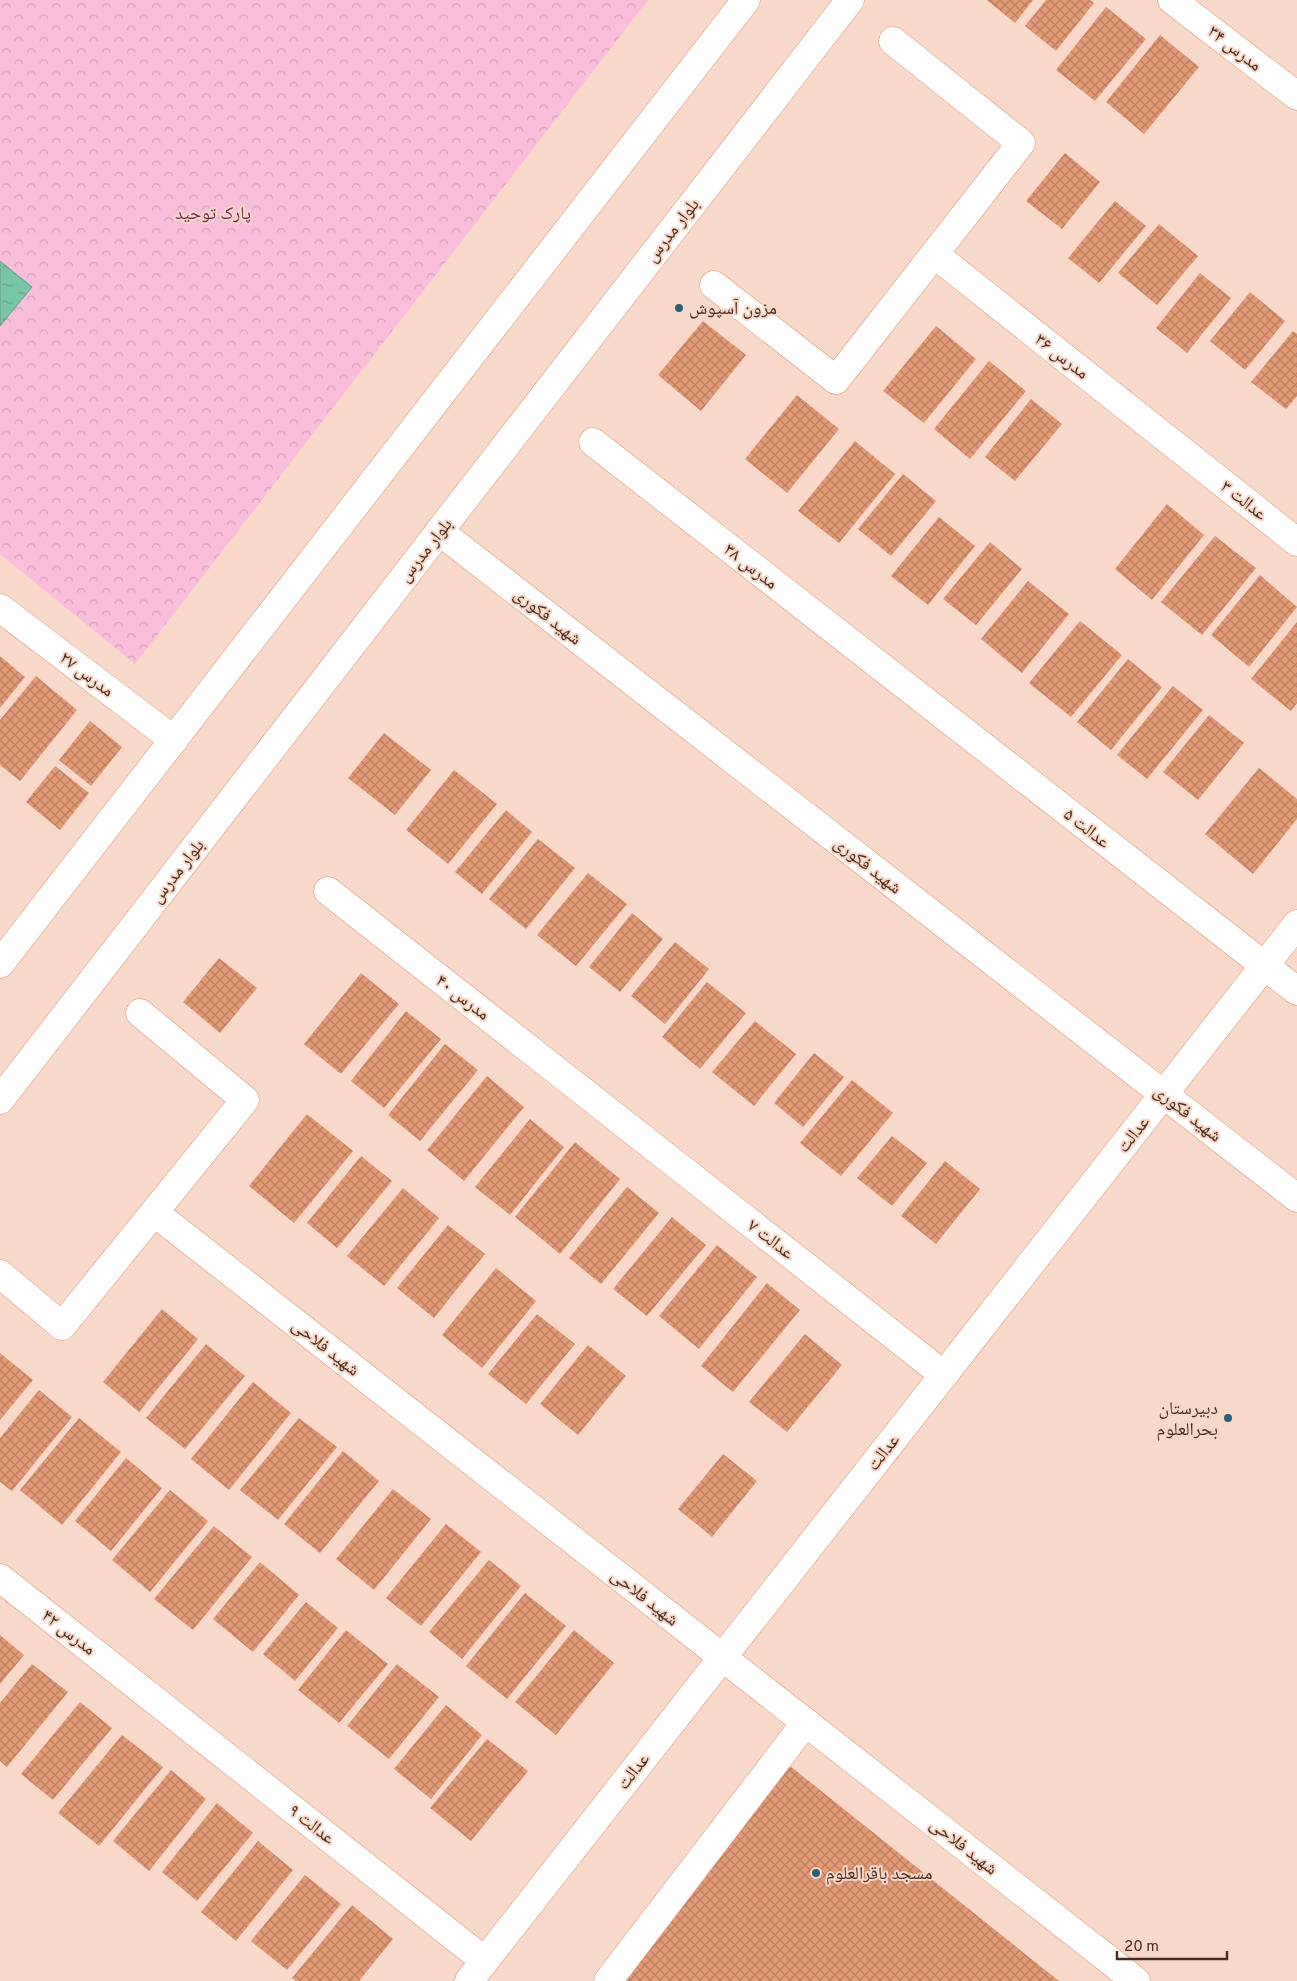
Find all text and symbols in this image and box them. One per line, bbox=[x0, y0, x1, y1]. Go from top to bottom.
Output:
street label: مدرس ۳۴ bbox=[1202, 21, 1266, 77]
street label: بلوار مدرس bbox=[641, 194, 705, 268]
park label: پارک توحید bbox=[175, 203, 251, 226]
place label: مزون آسپوش bbox=[689, 298, 777, 321]
marker: مزون آسپوش bbox=[673, 302, 685, 314]
street label: مدرس ۳۶ bbox=[1029, 329, 1093, 385]
street label: عدالت ۳ bbox=[1215, 476, 1271, 526]
street label: بلوار مدرس bbox=[394, 514, 458, 588]
street label: مدرس ۳۸ bbox=[718, 539, 782, 595]
street label: شهید فکوری bbox=[508, 583, 586, 651]
street label: مدرس ۲۷ bbox=[54, 647, 118, 703]
street label: عدالت ۵ bbox=[1058, 804, 1114, 854]
street label: شهید فکوری bbox=[828, 832, 906, 900]
street label: بلوار مدرس bbox=[146, 835, 210, 909]
street label: مدرس ۴۰ bbox=[430, 970, 494, 1026]
street label: شهید فکوری bbox=[1148, 1080, 1226, 1148]
street label: عدالت bbox=[1113, 1112, 1156, 1158]
street label: عدالت ۷ bbox=[742, 1215, 798, 1265]
street label: شهید فلاحی bbox=[286, 1314, 364, 1382]
place label: دبیرستان بحرالعلوم bbox=[1157, 1398, 1218, 1442]
marker: دبیرستان بحرالعلوم bbox=[1222, 1412, 1234, 1424]
street label: عدالت bbox=[863, 1430, 906, 1476]
street label: شهید فلاحی bbox=[605, 1564, 683, 1632]
street label: مدرس ۴۲ bbox=[36, 1605, 100, 1661]
street label: عدالت bbox=[613, 1749, 656, 1795]
street label: عدالت ۹ bbox=[283, 1800, 339, 1850]
street label: شهید فلاحی bbox=[924, 1813, 1002, 1881]
place label: مسجد باقرالعلوم bbox=[826, 1863, 932, 1886]
marker: مسجد باقرالعلوم bbox=[810, 1867, 822, 1879]
scale bar bbox=[1117, 1928, 1227, 1960]
text: 20 m bbox=[1124, 1938, 1159, 1957]

